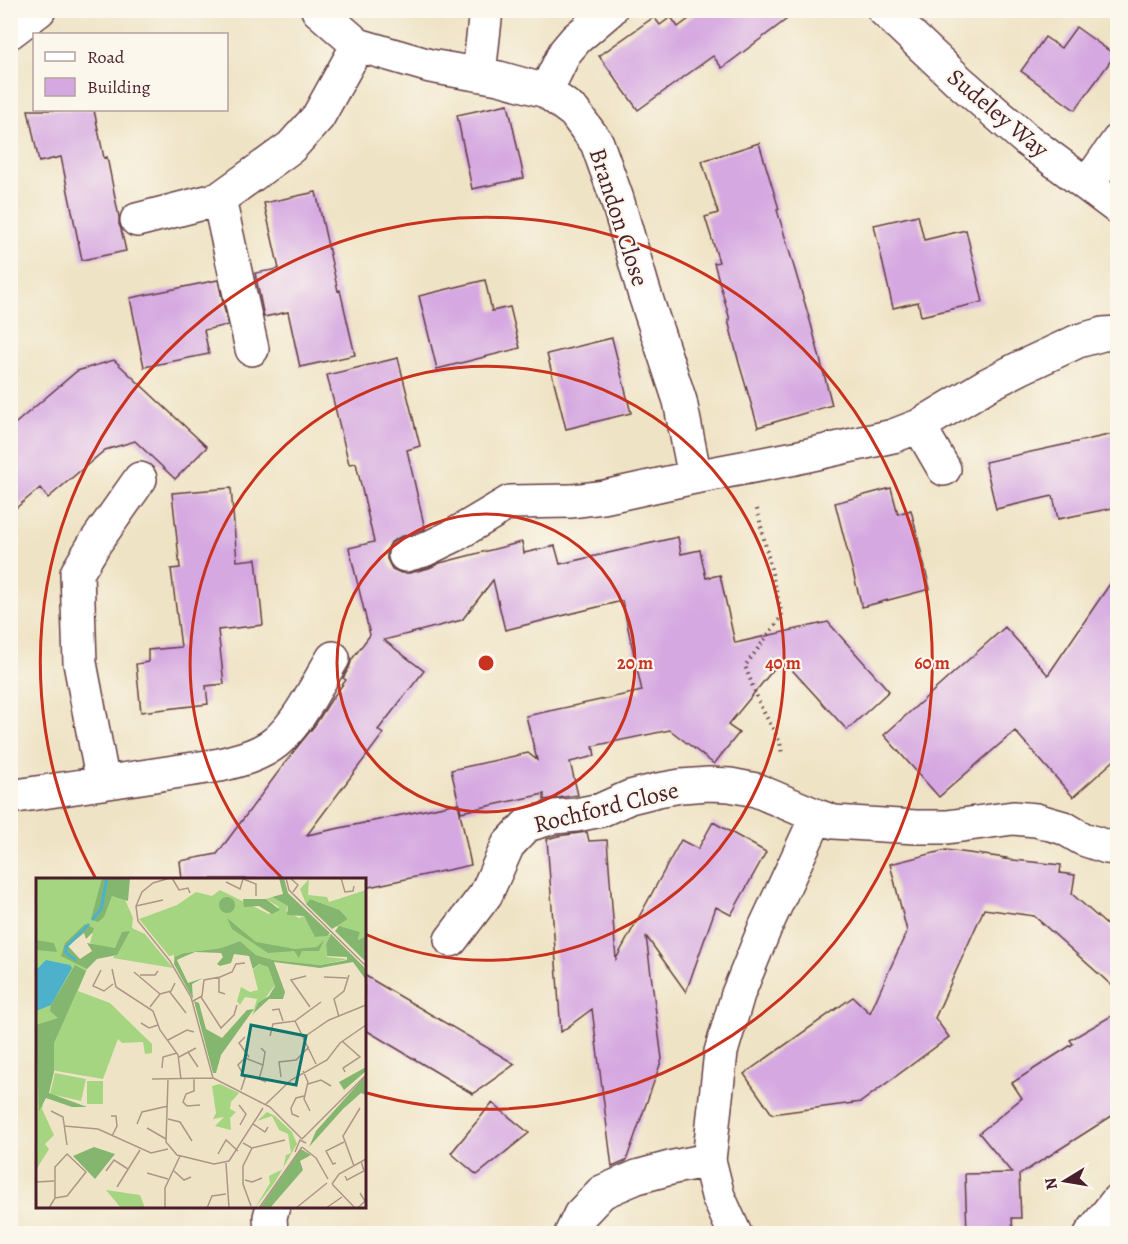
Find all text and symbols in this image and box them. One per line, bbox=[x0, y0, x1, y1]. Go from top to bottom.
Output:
legend bbox=[33, 33, 228, 111]
text: Road bbox=[87, 45, 125, 69]
street label: Sudeley Way bbox=[940, 61, 1056, 165]
text: Building bbox=[87, 75, 151, 99]
street label: Brandon Close bbox=[582, 144, 656, 290]
text: 20 m bbox=[617, 651, 653, 675]
text: 40 m bbox=[765, 651, 801, 675]
text: 60 m bbox=[914, 651, 950, 675]
centre of rings bbox=[476, 653, 496, 673]
street label: Rochford Close bbox=[530, 774, 682, 840]
inset map bbox=[36, 878, 366, 1208]
north arrow bbox=[1035, 1151, 1095, 1211]
text: N bbox=[1039, 1176, 1063, 1191]

